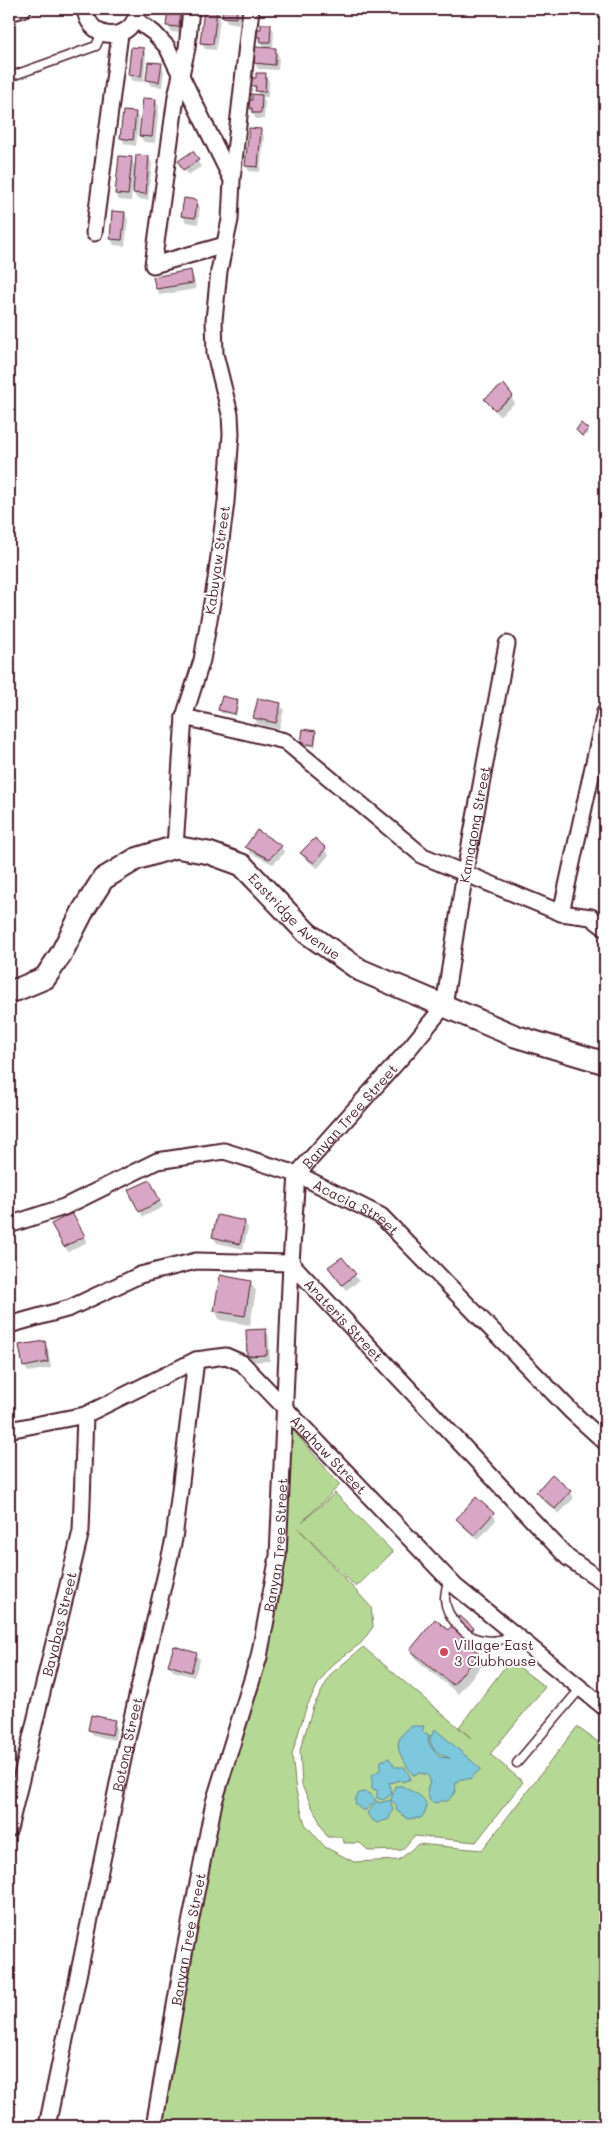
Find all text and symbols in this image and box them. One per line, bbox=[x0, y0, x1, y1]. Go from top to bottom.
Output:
street label: Kabuyaw Street bbox=[200, 504, 234, 616]
street label: Kamagong Street bbox=[454, 764, 494, 884]
street label: Eastridge Avenue bbox=[245, 868, 345, 963]
street label: Banyan Tree Street bbox=[297, 1059, 401, 1172]
street label: Acacia Street bbox=[310, 1174, 404, 1239]
street label: Arateris Street bbox=[300, 1274, 388, 1365]
street label: Anahaw Street bbox=[287, 1410, 371, 1498]
street label: Banyan Tree Street bbox=[258, 1477, 291, 1613]
street label: Bayabas Street bbox=[37, 1570, 80, 1678]
place label: Village East 3 Clubhouse bbox=[454, 1635, 536, 1670]
marker: Village East 3 Clubhouse bbox=[438, 1646, 450, 1658]
street label: Botong Street bbox=[107, 1695, 146, 1793]
street label: Banyan Tree Street bbox=[166, 1871, 209, 2007]

